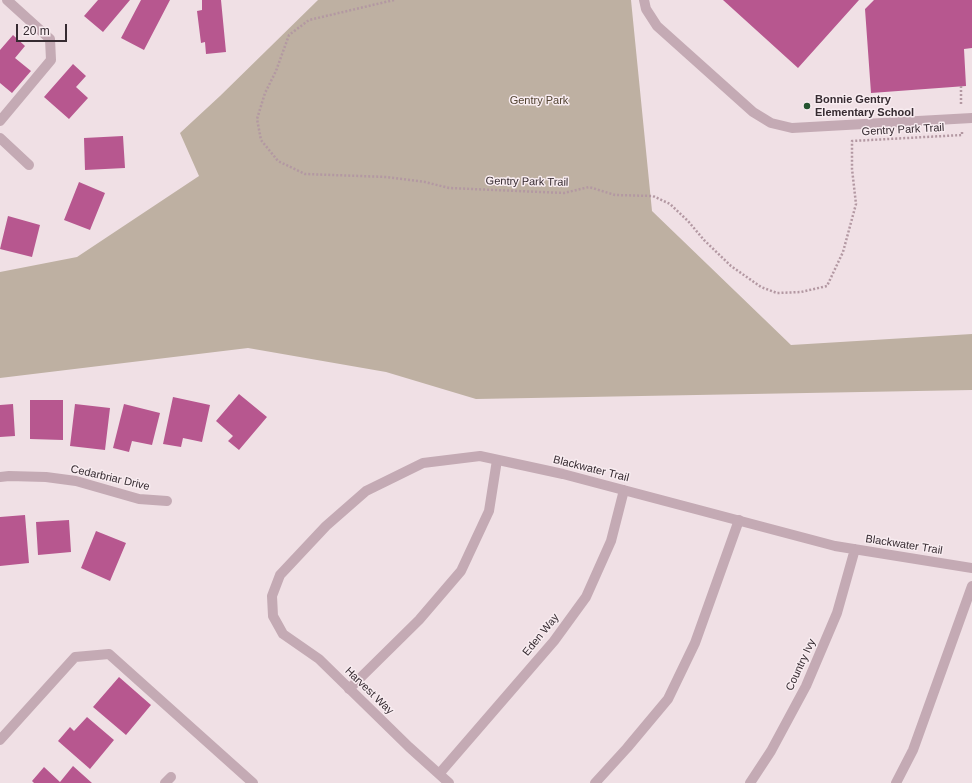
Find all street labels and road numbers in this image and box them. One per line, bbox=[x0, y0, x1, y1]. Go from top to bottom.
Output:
street label: Gentry Park Trail bbox=[861, 121, 945, 139]
street label: Gentry Park Trail bbox=[486, 175, 568, 189]
street label: Blackwater Trail bbox=[552, 453, 630, 485]
street label: Cedarbriar Drive bbox=[69, 462, 151, 494]
street label: Blackwater Trail bbox=[865, 532, 943, 558]
street label: Eden Way bbox=[520, 611, 562, 659]
street label: Country Ivy bbox=[783, 637, 819, 693]
street label: Harvest Way bbox=[342, 665, 396, 717]

